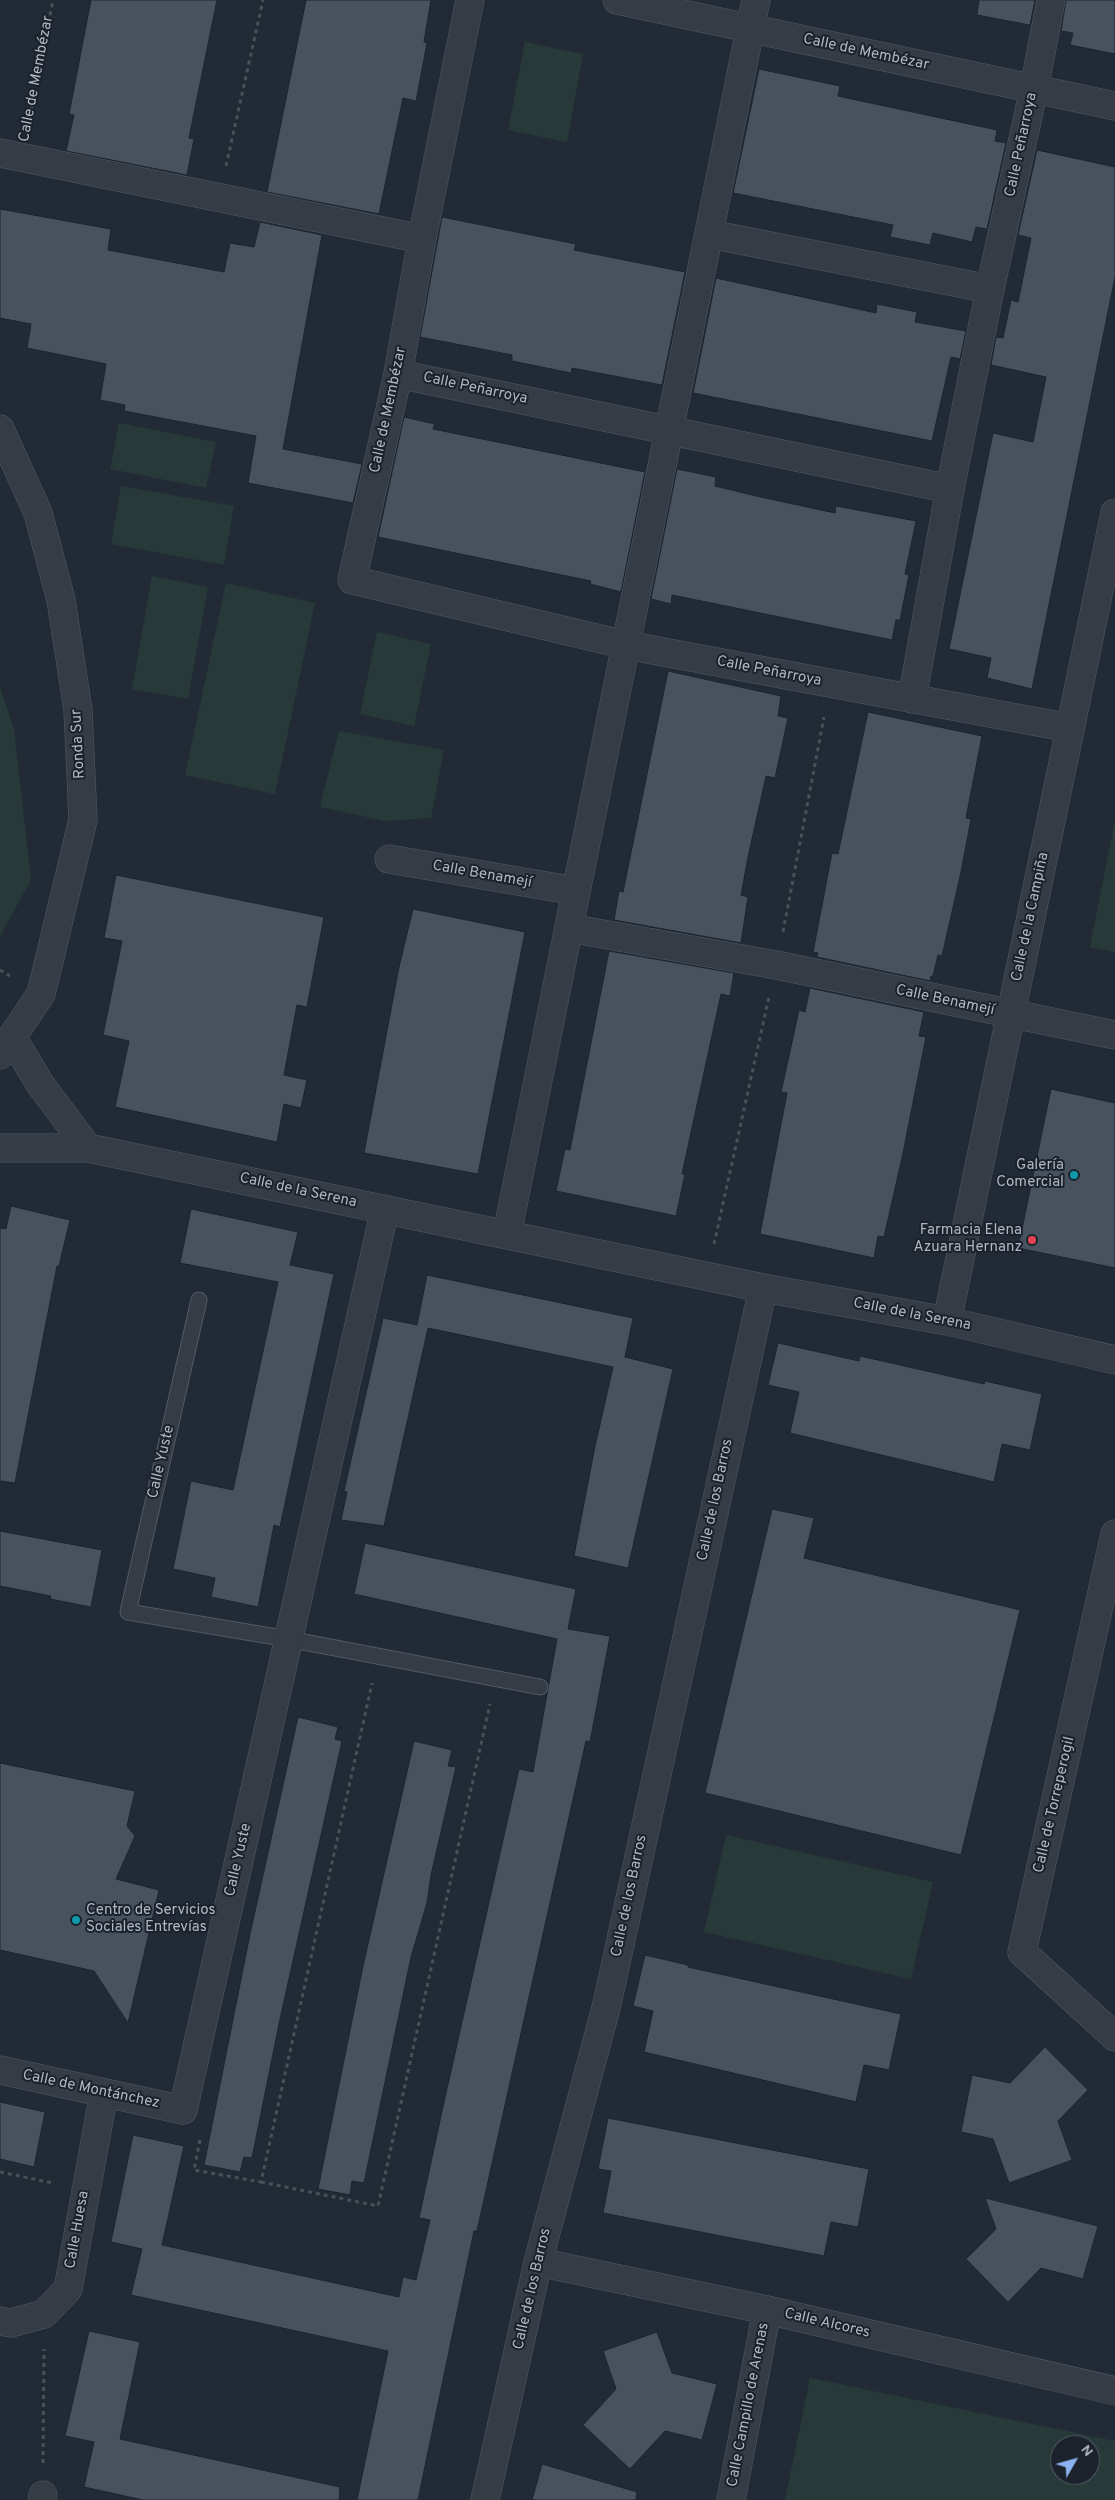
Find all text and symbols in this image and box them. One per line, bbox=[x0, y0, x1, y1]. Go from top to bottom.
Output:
street label: Calle de Membézar bbox=[16, 14, 58, 144]
street label: Calle de Membézar bbox=[801, 31, 931, 75]
street label: Calle Peñarroya bbox=[1002, 91, 1042, 199]
street label: Calle de Membézar bbox=[367, 345, 411, 475]
street label: Calle Peñarroya bbox=[421, 369, 529, 409]
street label: Calle Peñarroya bbox=[715, 653, 823, 691]
street label: Ronda Sur bbox=[68, 709, 90, 779]
street label: Calle de la Campiña bbox=[1009, 851, 1053, 983]
street label: Calle Benamejí bbox=[431, 857, 533, 893]
street label: Calle Benamejí bbox=[894, 982, 996, 1020]
place label: Galería Comercial bbox=[996, 1157, 1064, 1192]
marker: Galería Comercial bbox=[1068, 1169, 1080, 1181]
street label: Calle de la Serena bbox=[238, 1170, 358, 1212]
place label: Farmacia Elena Azuara Hernanz bbox=[914, 1222, 1022, 1257]
marker: Farmacia Elena Azuara Hernanz bbox=[1026, 1234, 1038, 1246]
street label: Calle de la Serena bbox=[852, 1295, 972, 1335]
street label: Calle Yuste bbox=[145, 1424, 179, 1500]
street label: Calle de los Barros bbox=[694, 1437, 738, 1563]
street label: Calle de Torreperogil bbox=[1031, 1735, 1079, 1875]
street label: Calle Yuste bbox=[222, 1822, 256, 1898]
street label: Calle de los Barros bbox=[608, 1833, 652, 1959]
place label: Centro de Servicios Sociales Entrevías bbox=[86, 1902, 216, 1937]
marker: Centro de Servicios Sociales Entrevías bbox=[70, 1914, 82, 1926]
street label: Calle de Montánchez bbox=[21, 2067, 161, 2113]
street label: Calle Huesa bbox=[62, 2190, 94, 2270]
street label: Calle de los Barros bbox=[510, 2226, 556, 2352]
street label: Calle Alcores bbox=[782, 2305, 872, 2343]
street label: Calle Campillo de Arenas bbox=[724, 2321, 774, 2489]
north arrow bbox=[1050, 2435, 1100, 2485]
text: N bbox=[1077, 2442, 1096, 2460]

